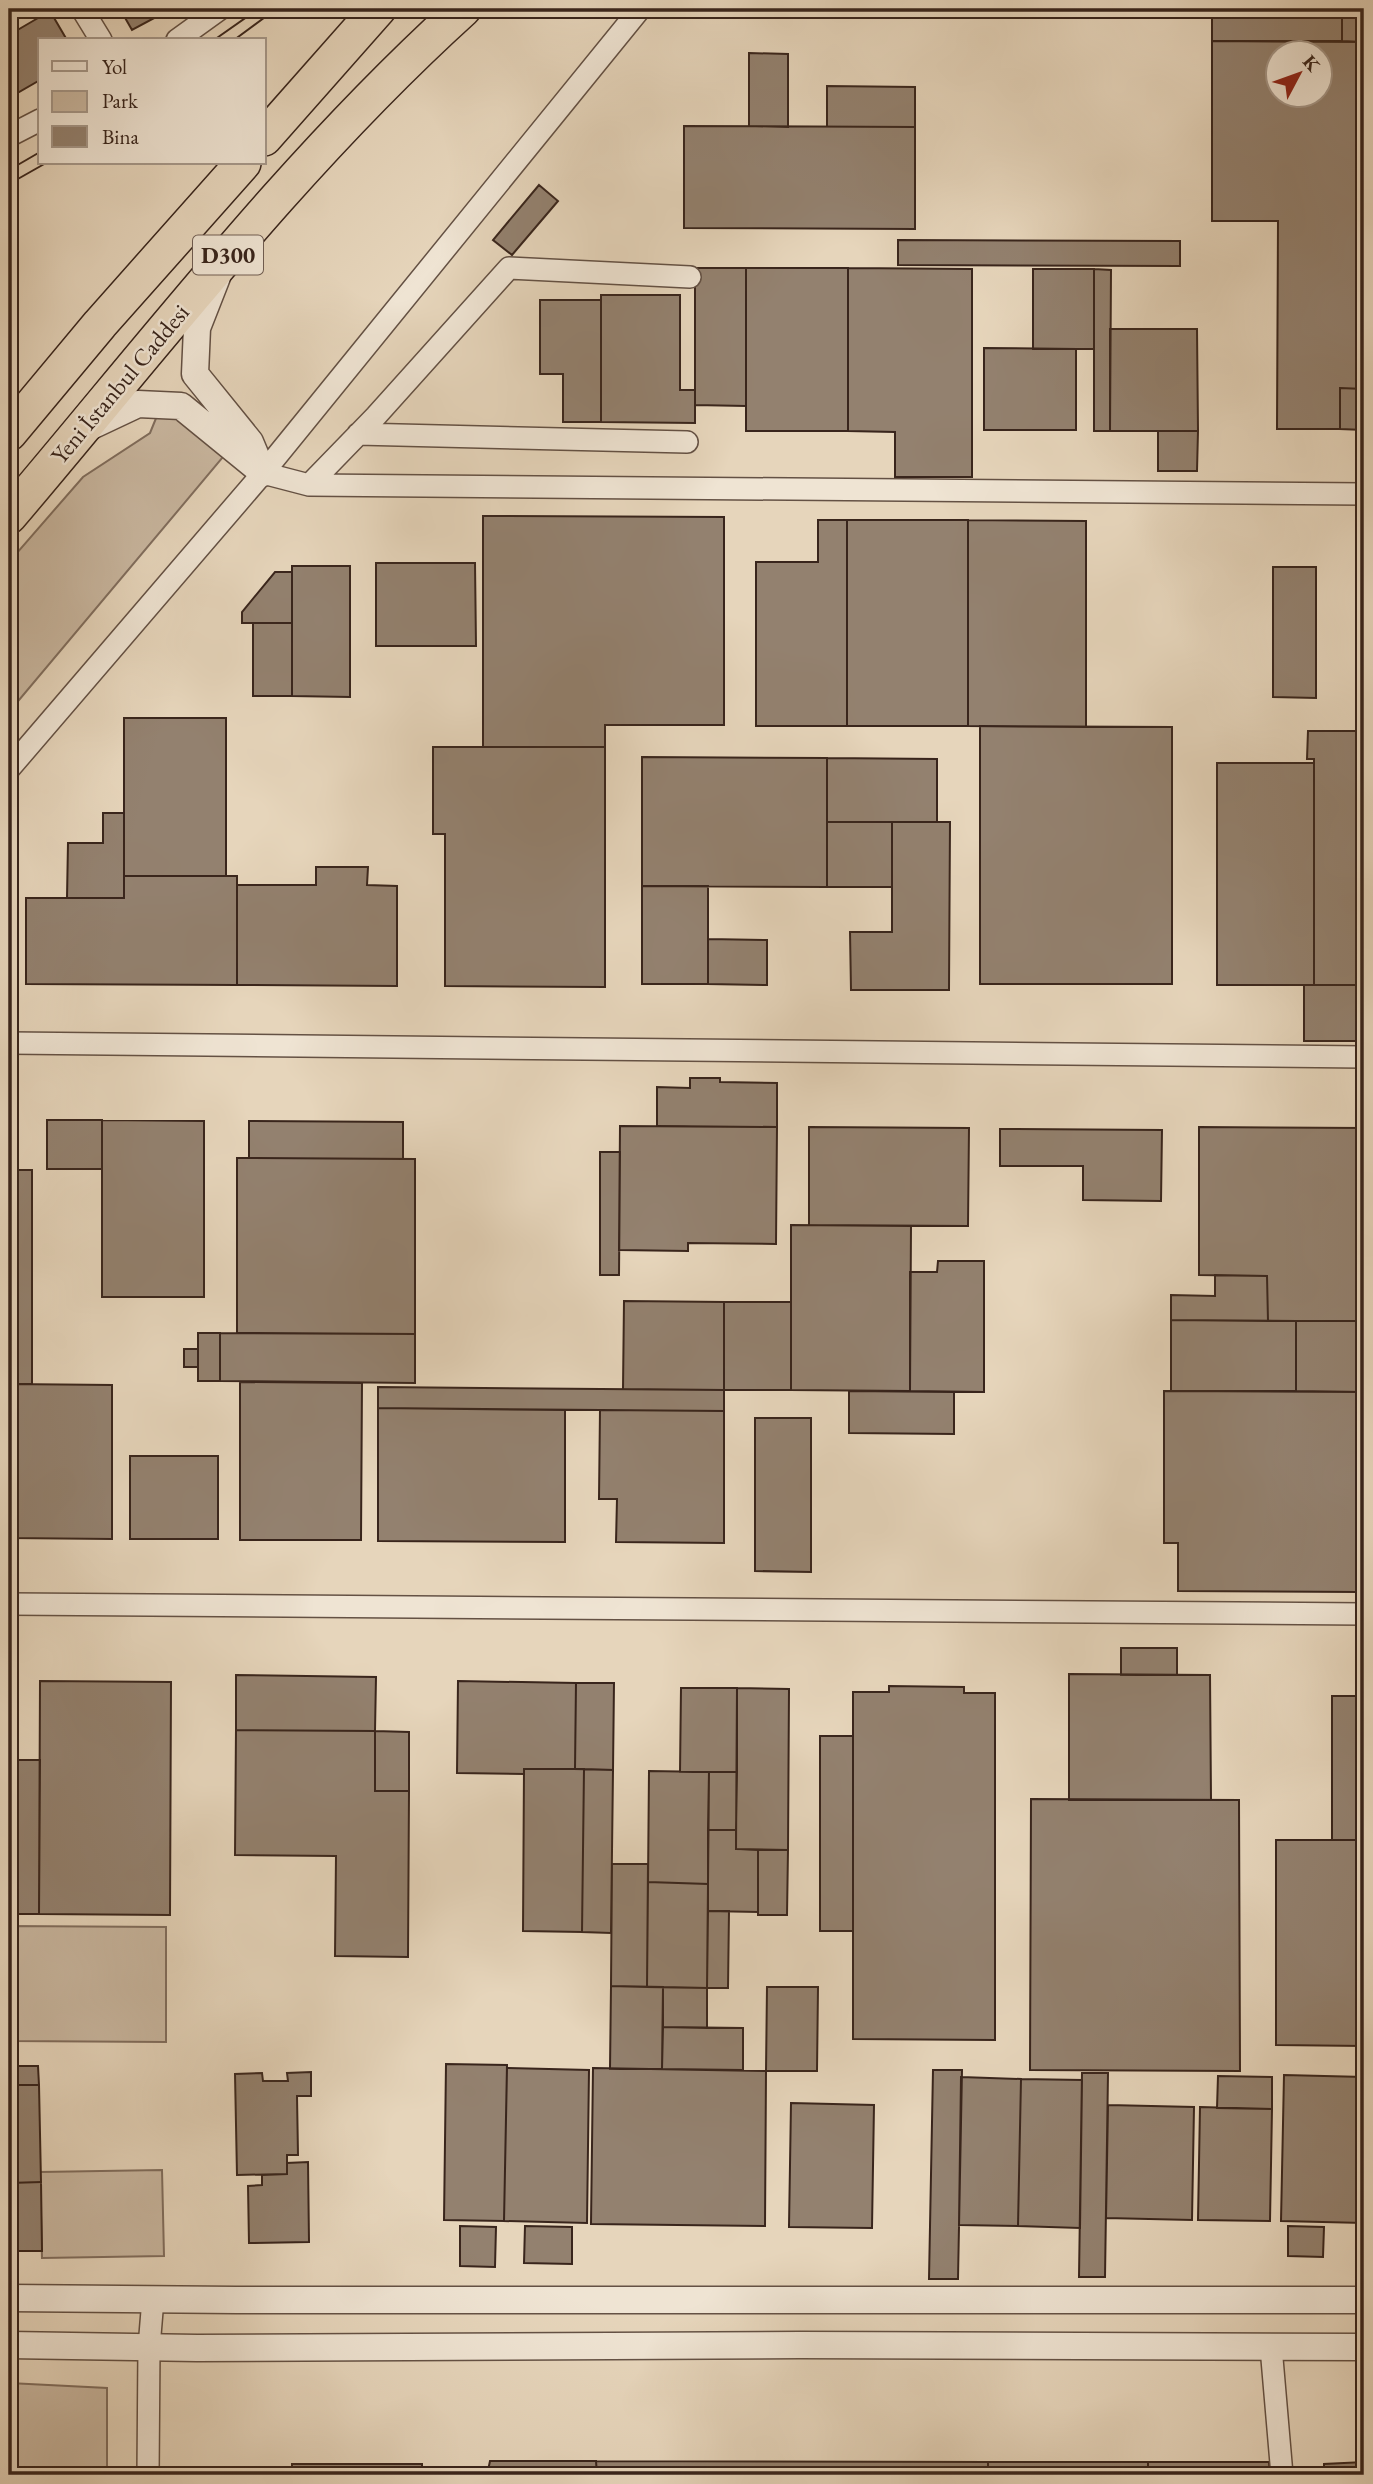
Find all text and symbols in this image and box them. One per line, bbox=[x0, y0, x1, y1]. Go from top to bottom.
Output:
legend bbox=[38, 38, 266, 164]
north arrow bbox=[1264, 38, 1334, 108]
text: K bbox=[1297, 50, 1326, 77]
text: Yol bbox=[102, 53, 127, 80]
text: Park bbox=[102, 87, 139, 114]
text: Bina bbox=[102, 123, 140, 150]
road number: D300 bbox=[193, 236, 263, 274]
street label: Yeni İstanbul Caddesi bbox=[44, 297, 196, 470]

